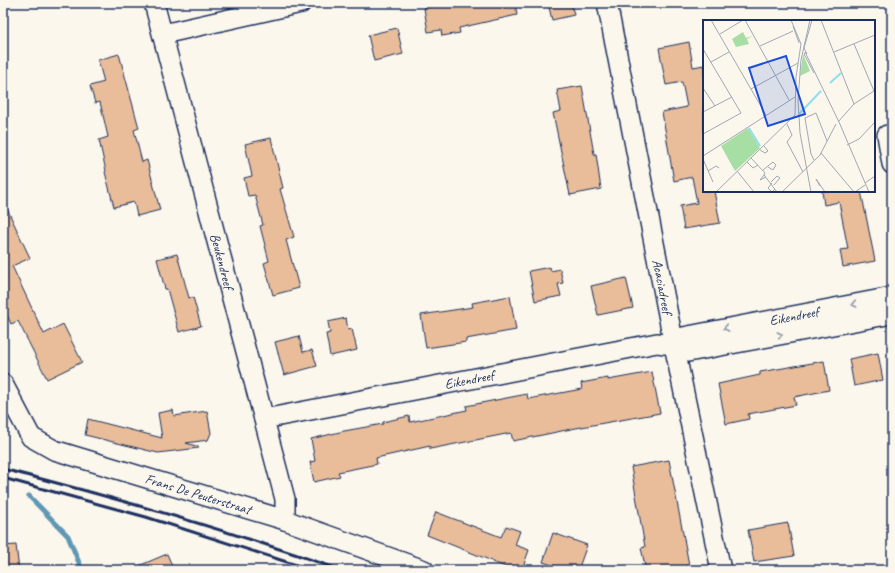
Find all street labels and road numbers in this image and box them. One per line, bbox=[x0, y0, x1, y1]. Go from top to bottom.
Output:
street label: Beukendreef bbox=[207, 232, 238, 294]
street label: Acaciadreef bbox=[649, 258, 677, 318]
street label: Eikendreef bbox=[768, 302, 823, 329]
street label: Eikendreef bbox=[443, 366, 498, 392]
street label: Frans De Peuterstraat bbox=[143, 470, 255, 518]

